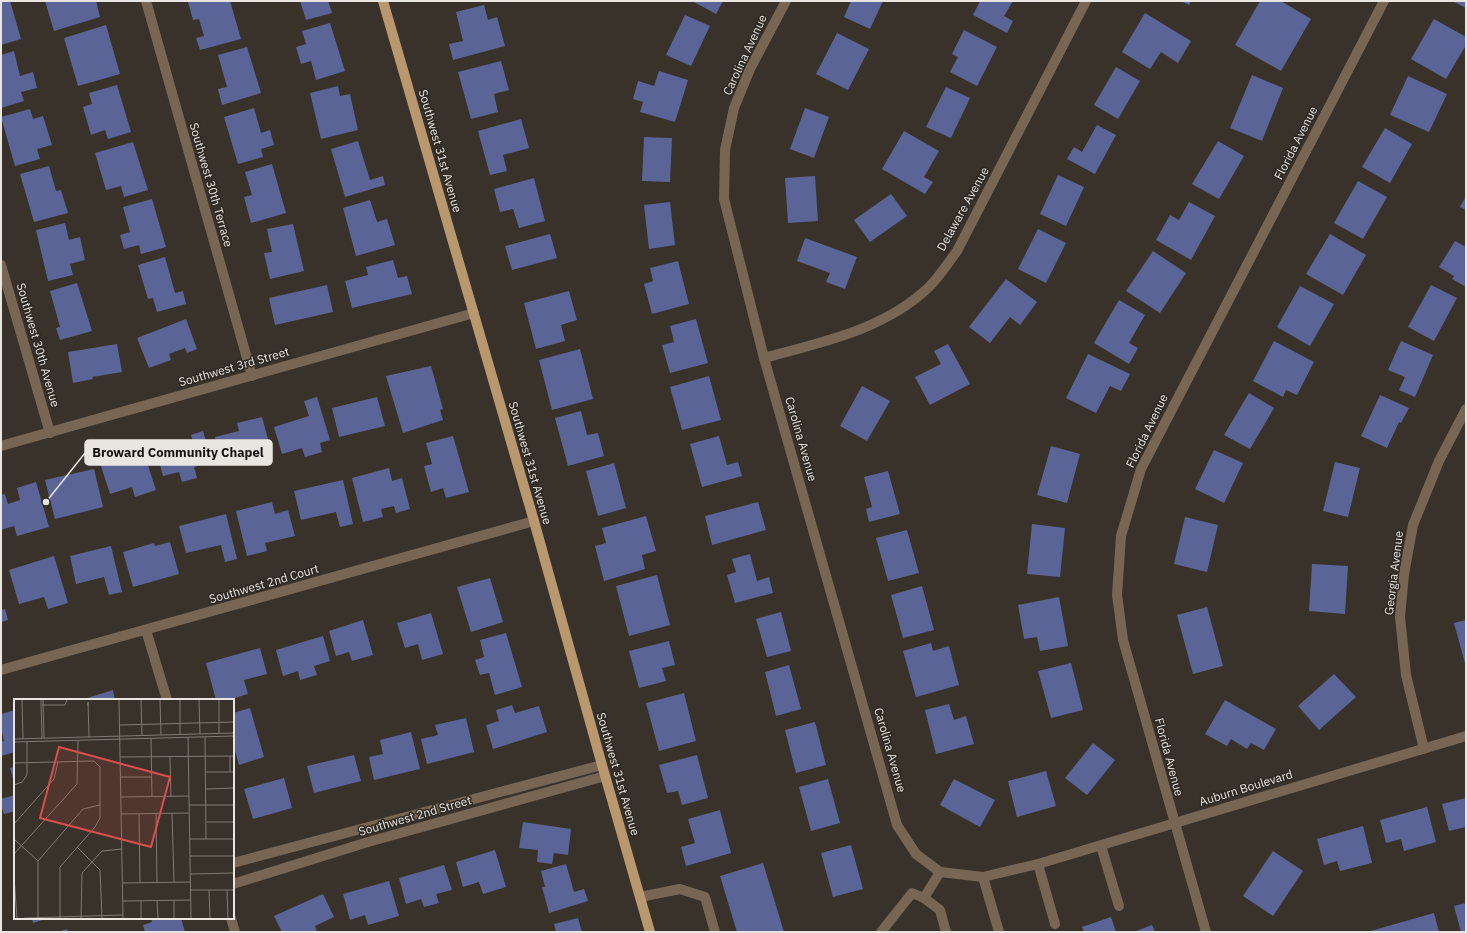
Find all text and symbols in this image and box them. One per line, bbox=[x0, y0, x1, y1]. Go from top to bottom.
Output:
street label: Carolina Avenue bbox=[719, 12, 770, 98]
street label: Southwest 31st Avenue bbox=[416, 88, 465, 215]
street label: Florida Avenue bbox=[1271, 103, 1321, 182]
street label: Southwest 30th Terrace bbox=[187, 121, 237, 249]
street label: Delaware Avenue bbox=[933, 164, 992, 253]
street label: Southwest 30th Avenue bbox=[14, 281, 63, 409]
street label: Southwest 3rd Street bbox=[177, 344, 291, 389]
street label: Florida Avenue bbox=[1122, 391, 1171, 470]
street label: Carolina Avenue bbox=[782, 395, 821, 483]
street label: Southwest 31st Avenue bbox=[506, 400, 555, 527]
callout: Broward Community Chapel bbox=[85, 440, 272, 465]
text: Broward Community Chapel bbox=[92, 444, 264, 461]
street label: Georgia Avenue bbox=[1381, 530, 1406, 616]
street label: Southwest 2nd Court bbox=[207, 561, 320, 606]
inset map bbox=[14, 699, 234, 919]
street label: Carolina Avenue bbox=[871, 706, 910, 794]
street label: Southwest 31st Avenue bbox=[594, 711, 643, 838]
street label: Florida Avenue bbox=[1152, 716, 1187, 798]
street label: Auburn Boulevard bbox=[1197, 766, 1294, 809]
street label: Southwest 2nd Street bbox=[357, 792, 473, 839]

